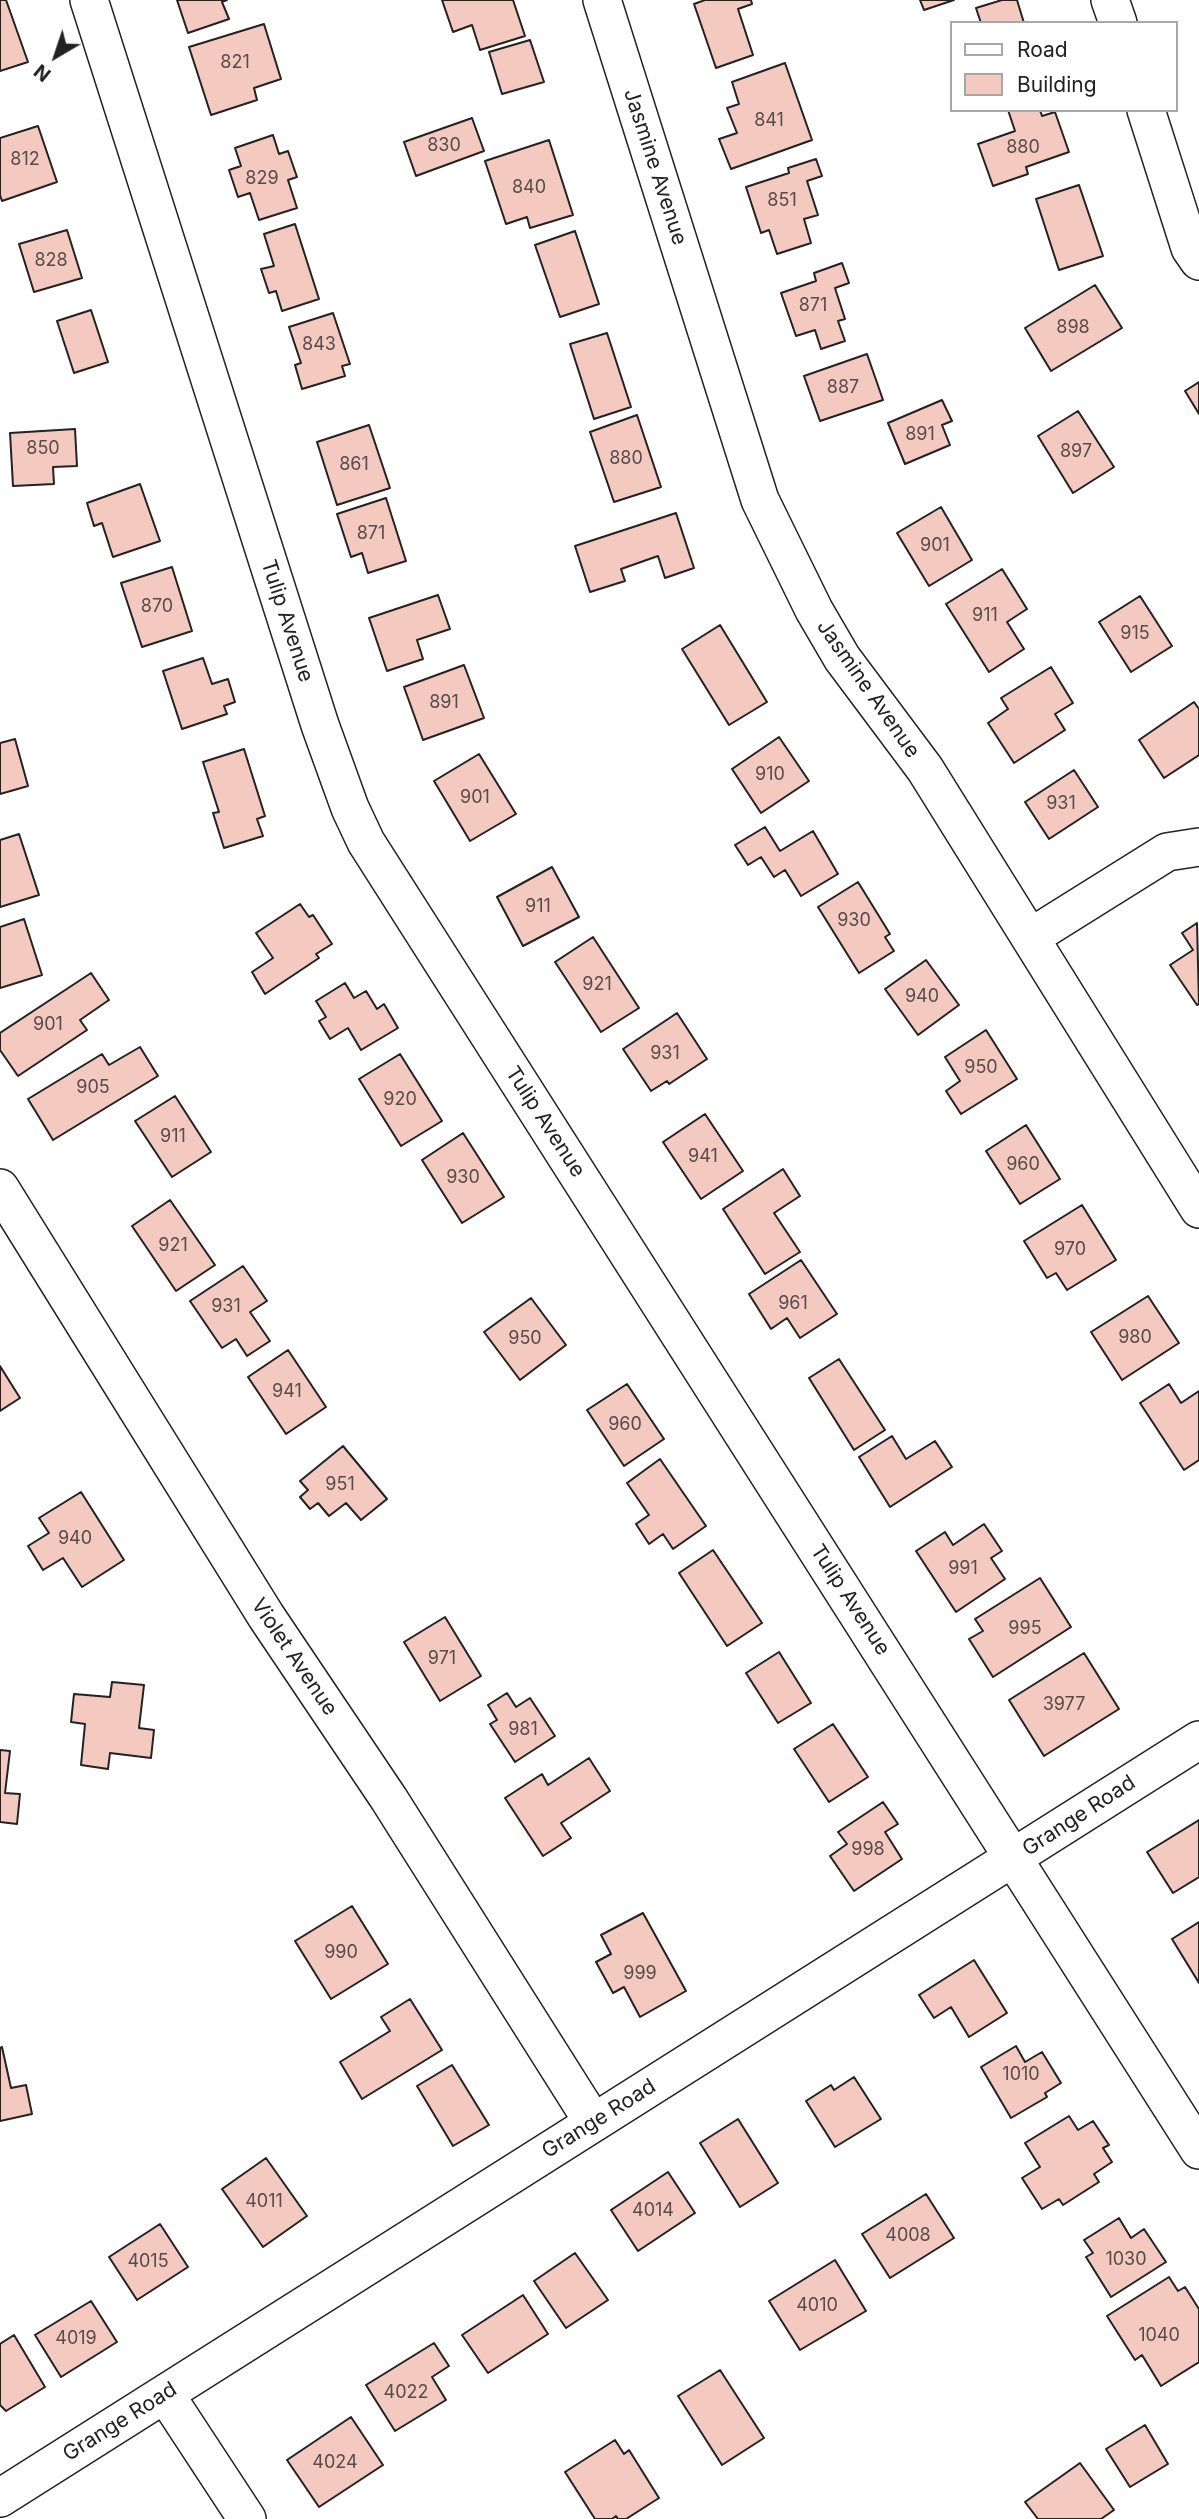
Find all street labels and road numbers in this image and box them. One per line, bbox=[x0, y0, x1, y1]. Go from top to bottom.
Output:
street label: Jasmine Avenue bbox=[618, 86, 692, 248]
street label: Tulip Avenue bbox=[255, 557, 319, 685]
street label: Jasmine Avenue bbox=[811, 615, 925, 763]
street label: Tulip Avenue bbox=[500, 1062, 590, 1182]
street label: Tulip Avenue bbox=[805, 1540, 895, 1660]
street label: Violet Avenue bbox=[246, 1594, 342, 1720]
street label: Grange Road bbox=[1018, 1770, 1140, 1862]
street label: Grange Road bbox=[537, 2074, 661, 2164]
street label: Grange Road bbox=[58, 2377, 182, 2467]

